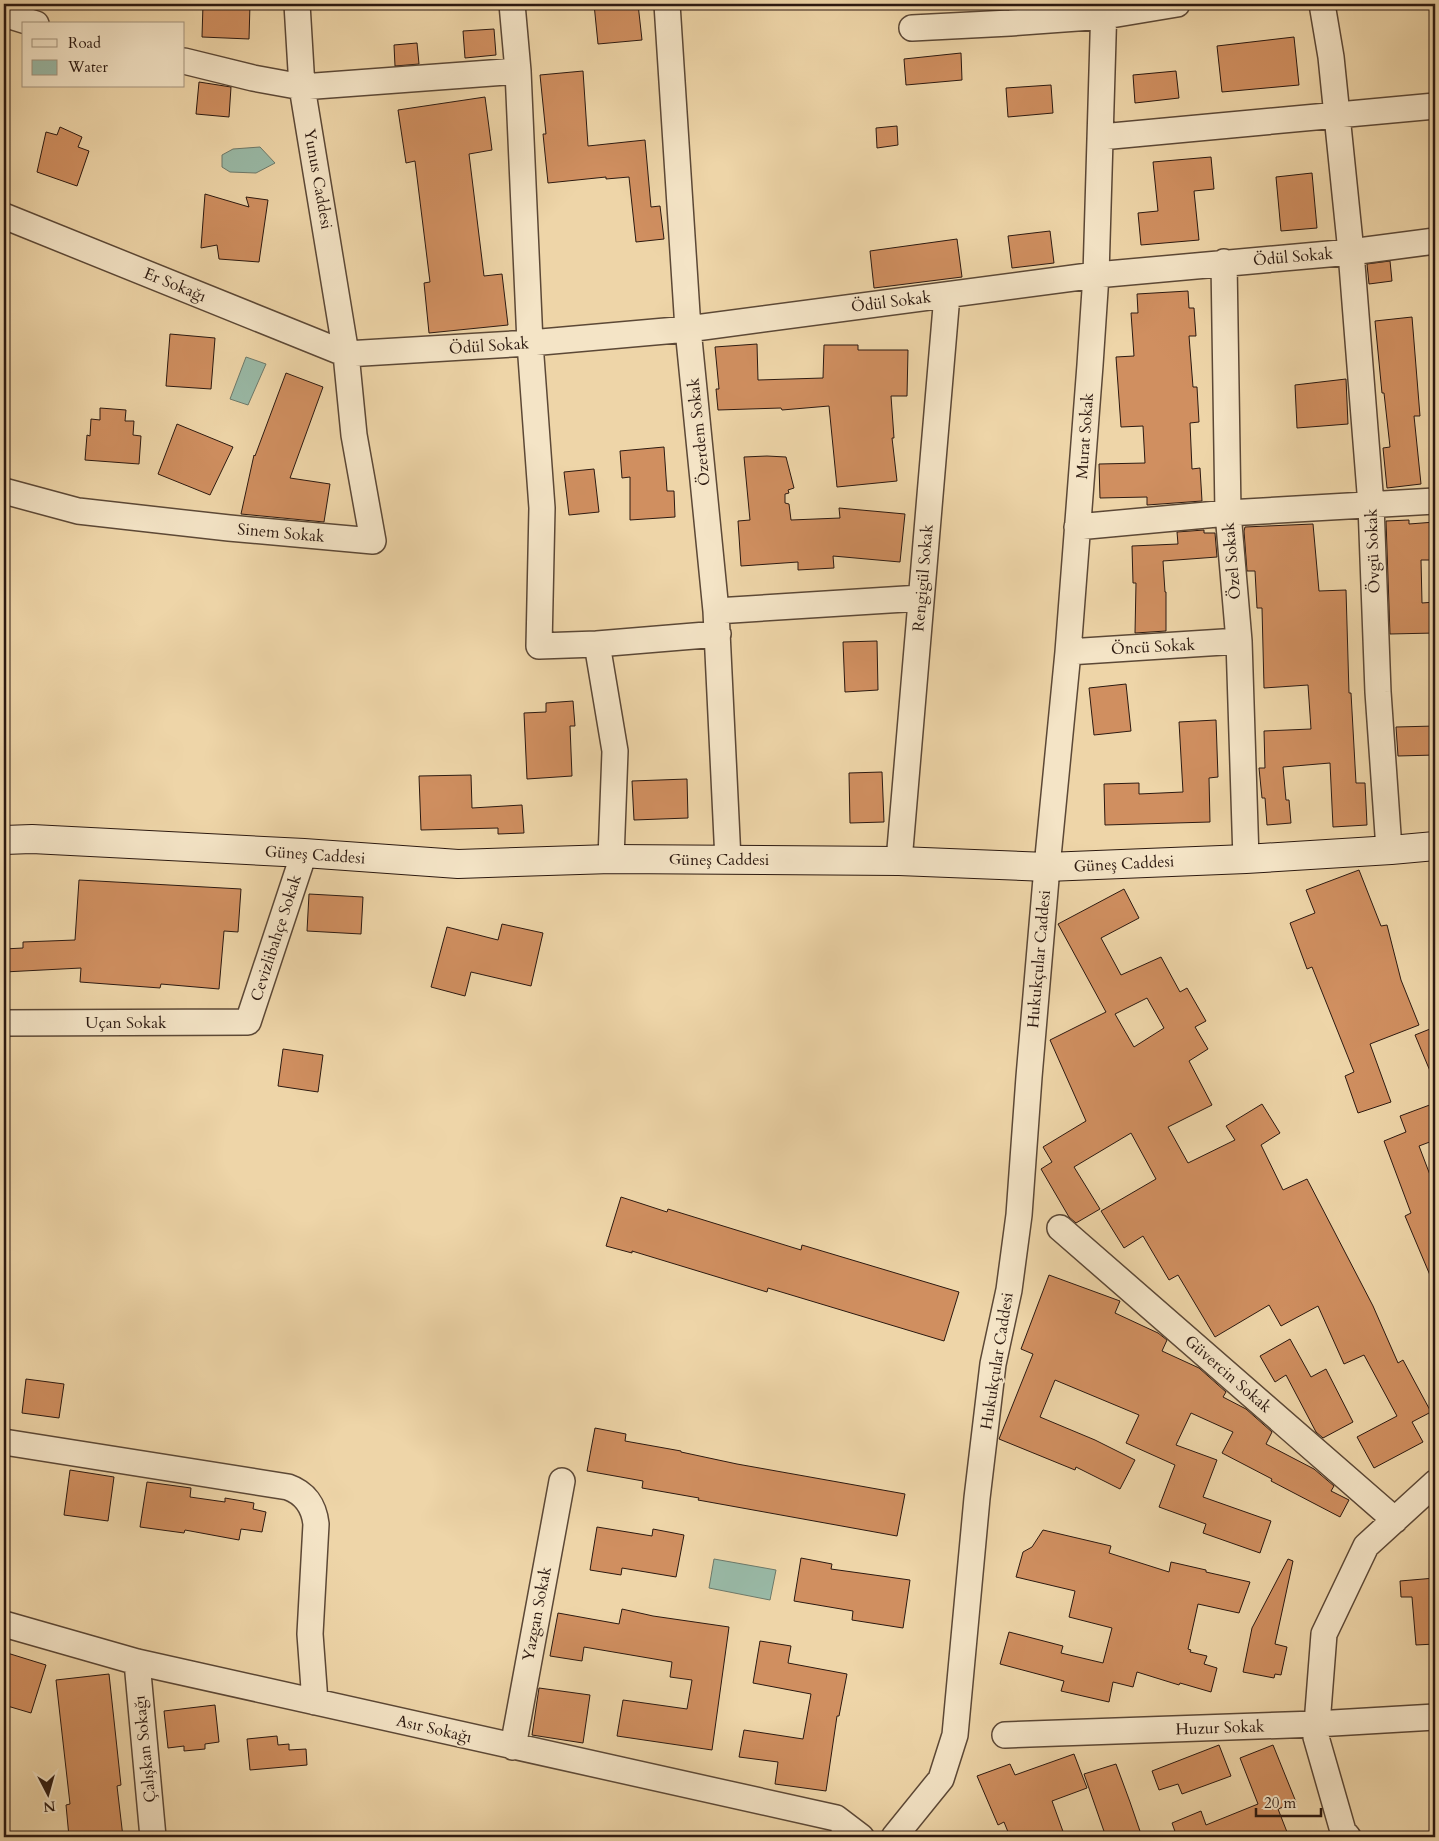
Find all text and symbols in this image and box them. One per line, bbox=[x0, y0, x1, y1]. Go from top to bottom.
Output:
legend bbox=[22, 22, 185, 88]
text: Road bbox=[68, 33, 101, 53]
text: Water bbox=[67, 57, 109, 77]
street label: Yunus Caddesi bbox=[298, 127, 338, 231]
street label: Ödül Sokak bbox=[1252, 243, 1334, 271]
street label: Er Sokağı bbox=[140, 263, 210, 308]
street label: Ödül Sokak bbox=[850, 286, 933, 318]
street label: Ödül Sokak bbox=[448, 332, 530, 360]
street label: Özerdem Sokak bbox=[682, 377, 716, 487]
street label: Murat Sokak bbox=[1071, 392, 1099, 480]
street label: Övgü Sokak bbox=[1361, 508, 1385, 594]
street label: Sinem Sokak bbox=[237, 518, 326, 548]
street label: Özel Sokak bbox=[1218, 521, 1246, 600]
street label: Rengigül Sokak bbox=[907, 523, 939, 633]
street label: Öncü Sokak bbox=[1110, 634, 1196, 660]
street label: Güneş Caddesi bbox=[264, 841, 367, 870]
street label: Güneş Caddesi bbox=[669, 849, 770, 871]
street label: Güneş Caddesi bbox=[1073, 850, 1175, 878]
street label: Cevizlibahçe Sokak bbox=[245, 872, 307, 1004]
street label: Hukukçular Caddesi bbox=[1022, 889, 1056, 1029]
street label: Uçan Sokak bbox=[85, 1012, 167, 1034]
street label: Hukukçular Caddesi bbox=[975, 1290, 1019, 1431]
street label: Güvercin Sokak bbox=[1180, 1330, 1276, 1418]
street label: Yazgan Sokak bbox=[517, 1564, 557, 1663]
street label: Çalışkan Sokağı bbox=[128, 1694, 162, 1804]
street label: Asır Sokağı bbox=[394, 1710, 474, 1748]
street label: Huzur Sokak bbox=[1175, 1715, 1265, 1741]
north arrow bbox=[22, 1768, 72, 1818]
scale bar bbox=[1256, 1786, 1322, 1818]
text: 20 m bbox=[1264, 1793, 1296, 1813]
text: N bbox=[42, 1796, 56, 1817]

